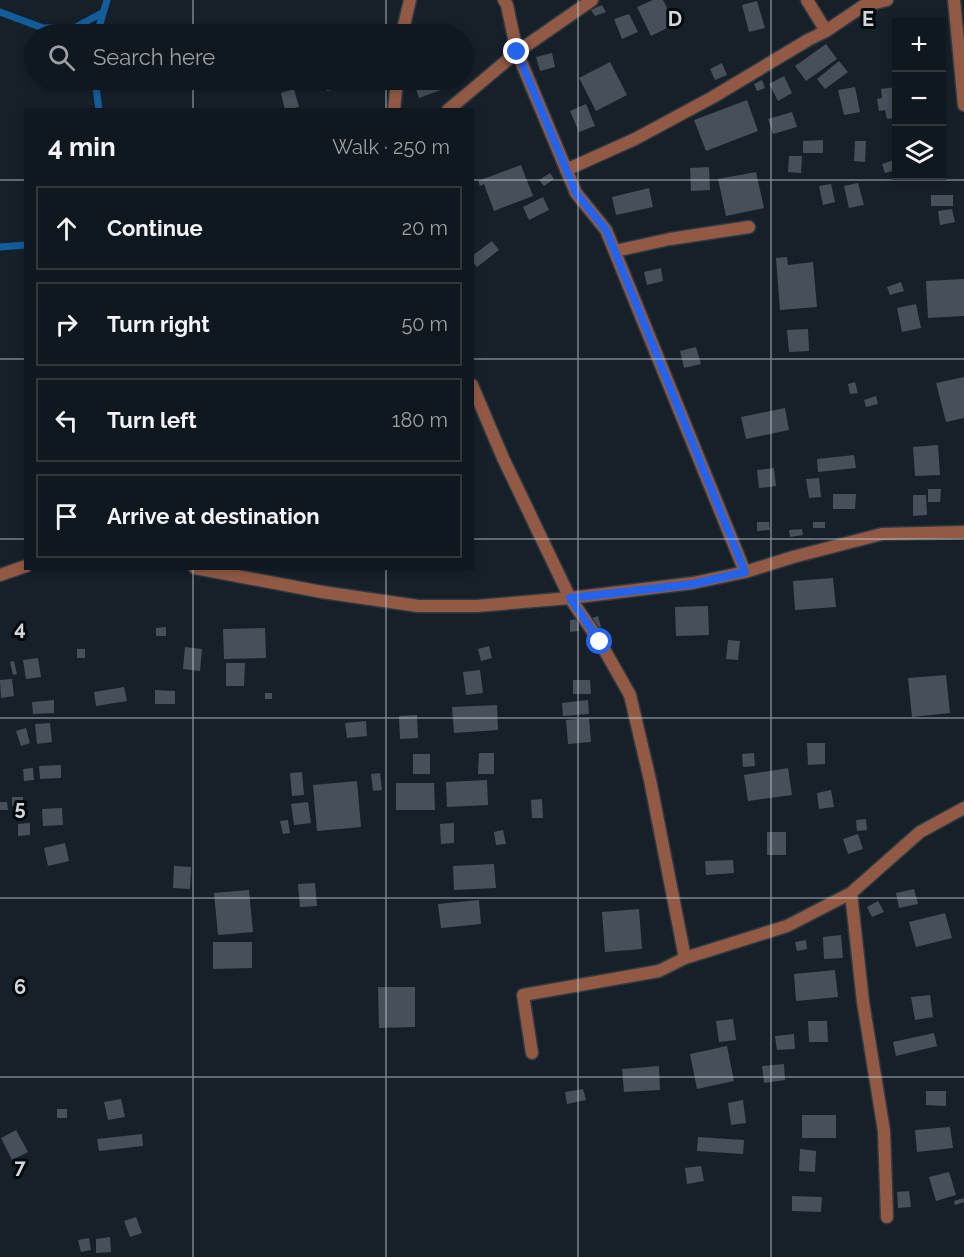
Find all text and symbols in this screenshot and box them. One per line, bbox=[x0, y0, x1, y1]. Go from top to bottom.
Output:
text: D bbox=[668, 7, 682, 31]
text: E bbox=[862, 7, 874, 31]
map controls bbox=[892, 18, 946, 180]
button: + bbox=[892, 18, 946, 72]
search box bbox=[24, 24, 474, 90]
route end bbox=[503, 38, 529, 64]
icon: search bbox=[45, 41, 78, 74]
text: Search here bbox=[93, 44, 215, 70]
button: − bbox=[892, 72, 946, 126]
button: layers bbox=[892, 126, 946, 180]
text: 4 min bbox=[48, 132, 116, 162]
text: Walk · 250 m bbox=[332, 135, 450, 159]
icon: ahead bbox=[50, 212, 83, 245]
text: Continue bbox=[107, 215, 203, 241]
text: 20 m bbox=[402, 216, 448, 240]
icon: right bbox=[50, 308, 83, 341]
text: Turn right bbox=[107, 311, 210, 337]
text: 50 m bbox=[401, 312, 448, 336]
icon: left bbox=[50, 404, 83, 437]
text: Turn left bbox=[107, 407, 197, 433]
text: 180 m bbox=[392, 408, 448, 432]
icon: arrive bbox=[50, 500, 83, 533]
text: Arrive at destination bbox=[107, 503, 320, 529]
text: 4 bbox=[14, 616, 26, 640]
route start bbox=[586, 628, 612, 654]
text: 5 bbox=[14, 796, 26, 820]
text: 6 bbox=[14, 975, 26, 999]
text: 7 bbox=[14, 1155, 26, 1179]

